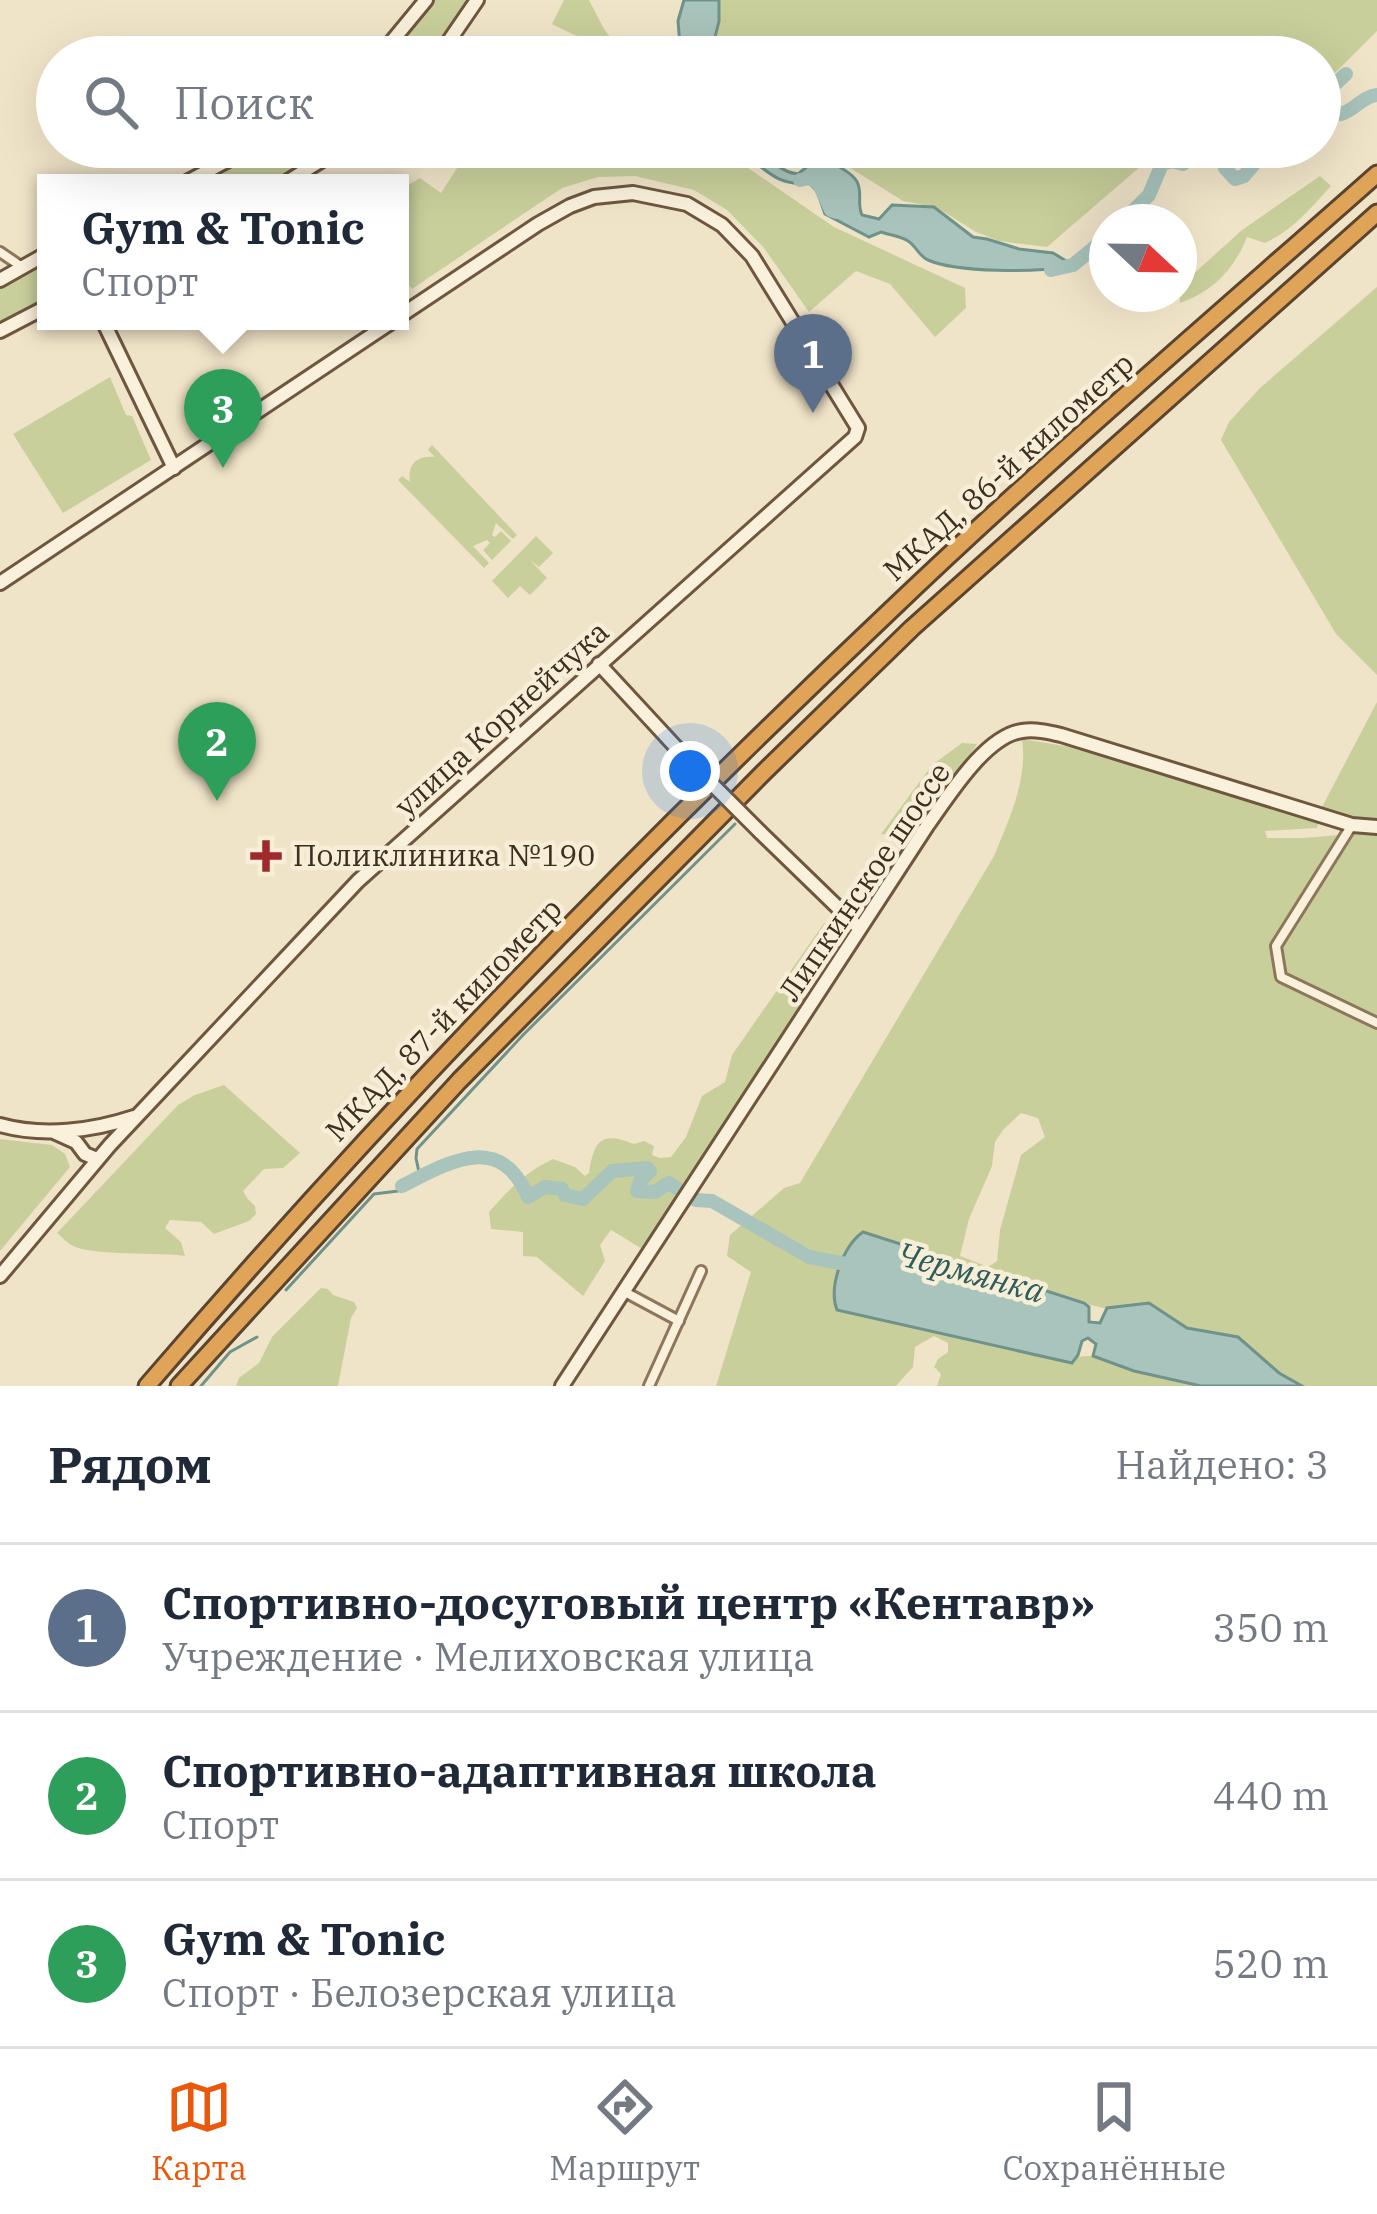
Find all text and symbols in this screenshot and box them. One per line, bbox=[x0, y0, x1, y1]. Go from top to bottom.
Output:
search box bbox=[36, 36, 1341, 168]
icon: search bbox=[78, 69, 144, 135]
text: Поиск bbox=[174, 73, 314, 131]
popup bbox=[37, 174, 409, 330]
text: Gym & Tonic bbox=[81, 198, 365, 256]
north arrow bbox=[1089, 204, 1197, 312]
text: Спорт bbox=[81, 256, 199, 307]
pin: 1 bbox=[774, 314, 852, 413]
street label: МКАД, 86-й километр bbox=[875, 343, 1141, 589]
pin: 3 bbox=[184, 369, 262, 468]
street label: улица Корнейчука bbox=[386, 611, 616, 824]
pin: 2 bbox=[178, 702, 256, 801]
your location bbox=[660, 741, 720, 801]
street label: Липкинское шоссе bbox=[769, 754, 958, 1008]
place label: Поликлиника №190 bbox=[293, 835, 595, 874]
marker: Поликлиника №190 bbox=[250, 840, 282, 872]
street label: МКАД, 87-й километр bbox=[316, 889, 569, 1149]
water label: Чермянка bbox=[893, 1231, 1050, 1312]
text: Рядом bbox=[48, 1431, 212, 1497]
text: Найдено: 3 bbox=[1116, 1439, 1329, 1490]
text: Спортивно-досуговый центр «Кентавр» bbox=[162, 1573, 1095, 1631]
text: 1 bbox=[75, 1602, 99, 1653]
text: 350 m bbox=[1213, 1602, 1329, 1653]
text: Учреждение · Мелиховская улица bbox=[162, 1631, 815, 1682]
text: Спортивно-адаптивная школа bbox=[162, 1741, 877, 1799]
text: 2 bbox=[75, 1770, 99, 1821]
text: 440 m bbox=[1213, 1770, 1329, 1821]
text: Спорт bbox=[162, 1799, 279, 1850]
text: Gym & Tonic bbox=[162, 1909, 446, 1967]
text: 3 bbox=[75, 1938, 99, 1989]
text: 520 m bbox=[1213, 1938, 1329, 1989]
text: Спорт · Белозерская улица bbox=[162, 1967, 677, 2018]
tab: Карта bbox=[151, 2074, 247, 2189]
tab: Маршрут bbox=[549, 2074, 700, 2189]
tab: Сохранённые bbox=[1002, 2074, 1226, 2189]

